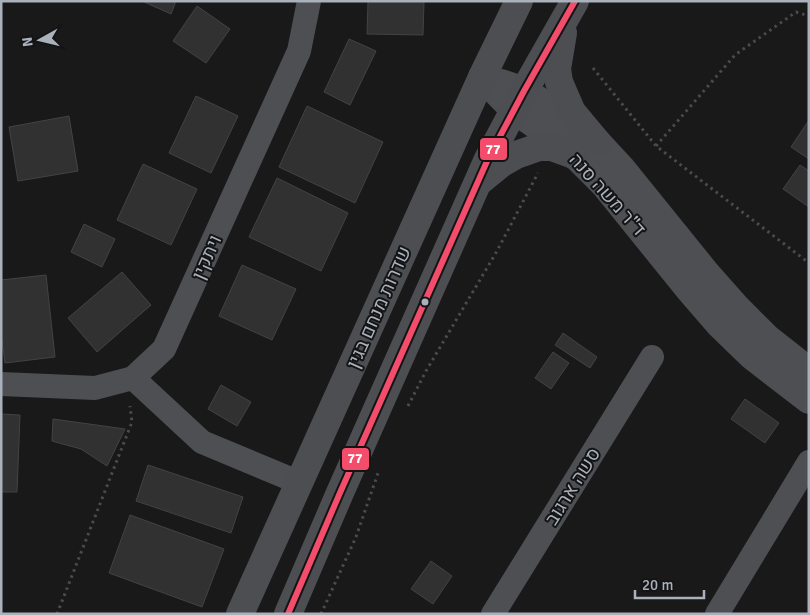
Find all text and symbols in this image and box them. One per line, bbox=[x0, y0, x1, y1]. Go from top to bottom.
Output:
north arrow bbox=[15, 15, 65, 65]
text: N bbox=[19, 36, 37, 48]
line badge: 77 bbox=[479, 137, 508, 161]
text: 77 bbox=[485, 141, 501, 158]
street label: ד"ר משה סנה bbox=[564, 148, 651, 241]
street label: ויתקין bbox=[187, 231, 227, 283]
street label: שדרות מנחם בגין bbox=[341, 243, 417, 372]
unlabelled marker bbox=[420, 297, 430, 307]
street label: סשה ארגוב bbox=[540, 443, 606, 530]
line badge: 77 bbox=[341, 447, 370, 471]
text: 77 bbox=[347, 450, 363, 467]
scale bar bbox=[635, 568, 704, 600]
text: 20 m bbox=[642, 576, 673, 594]

